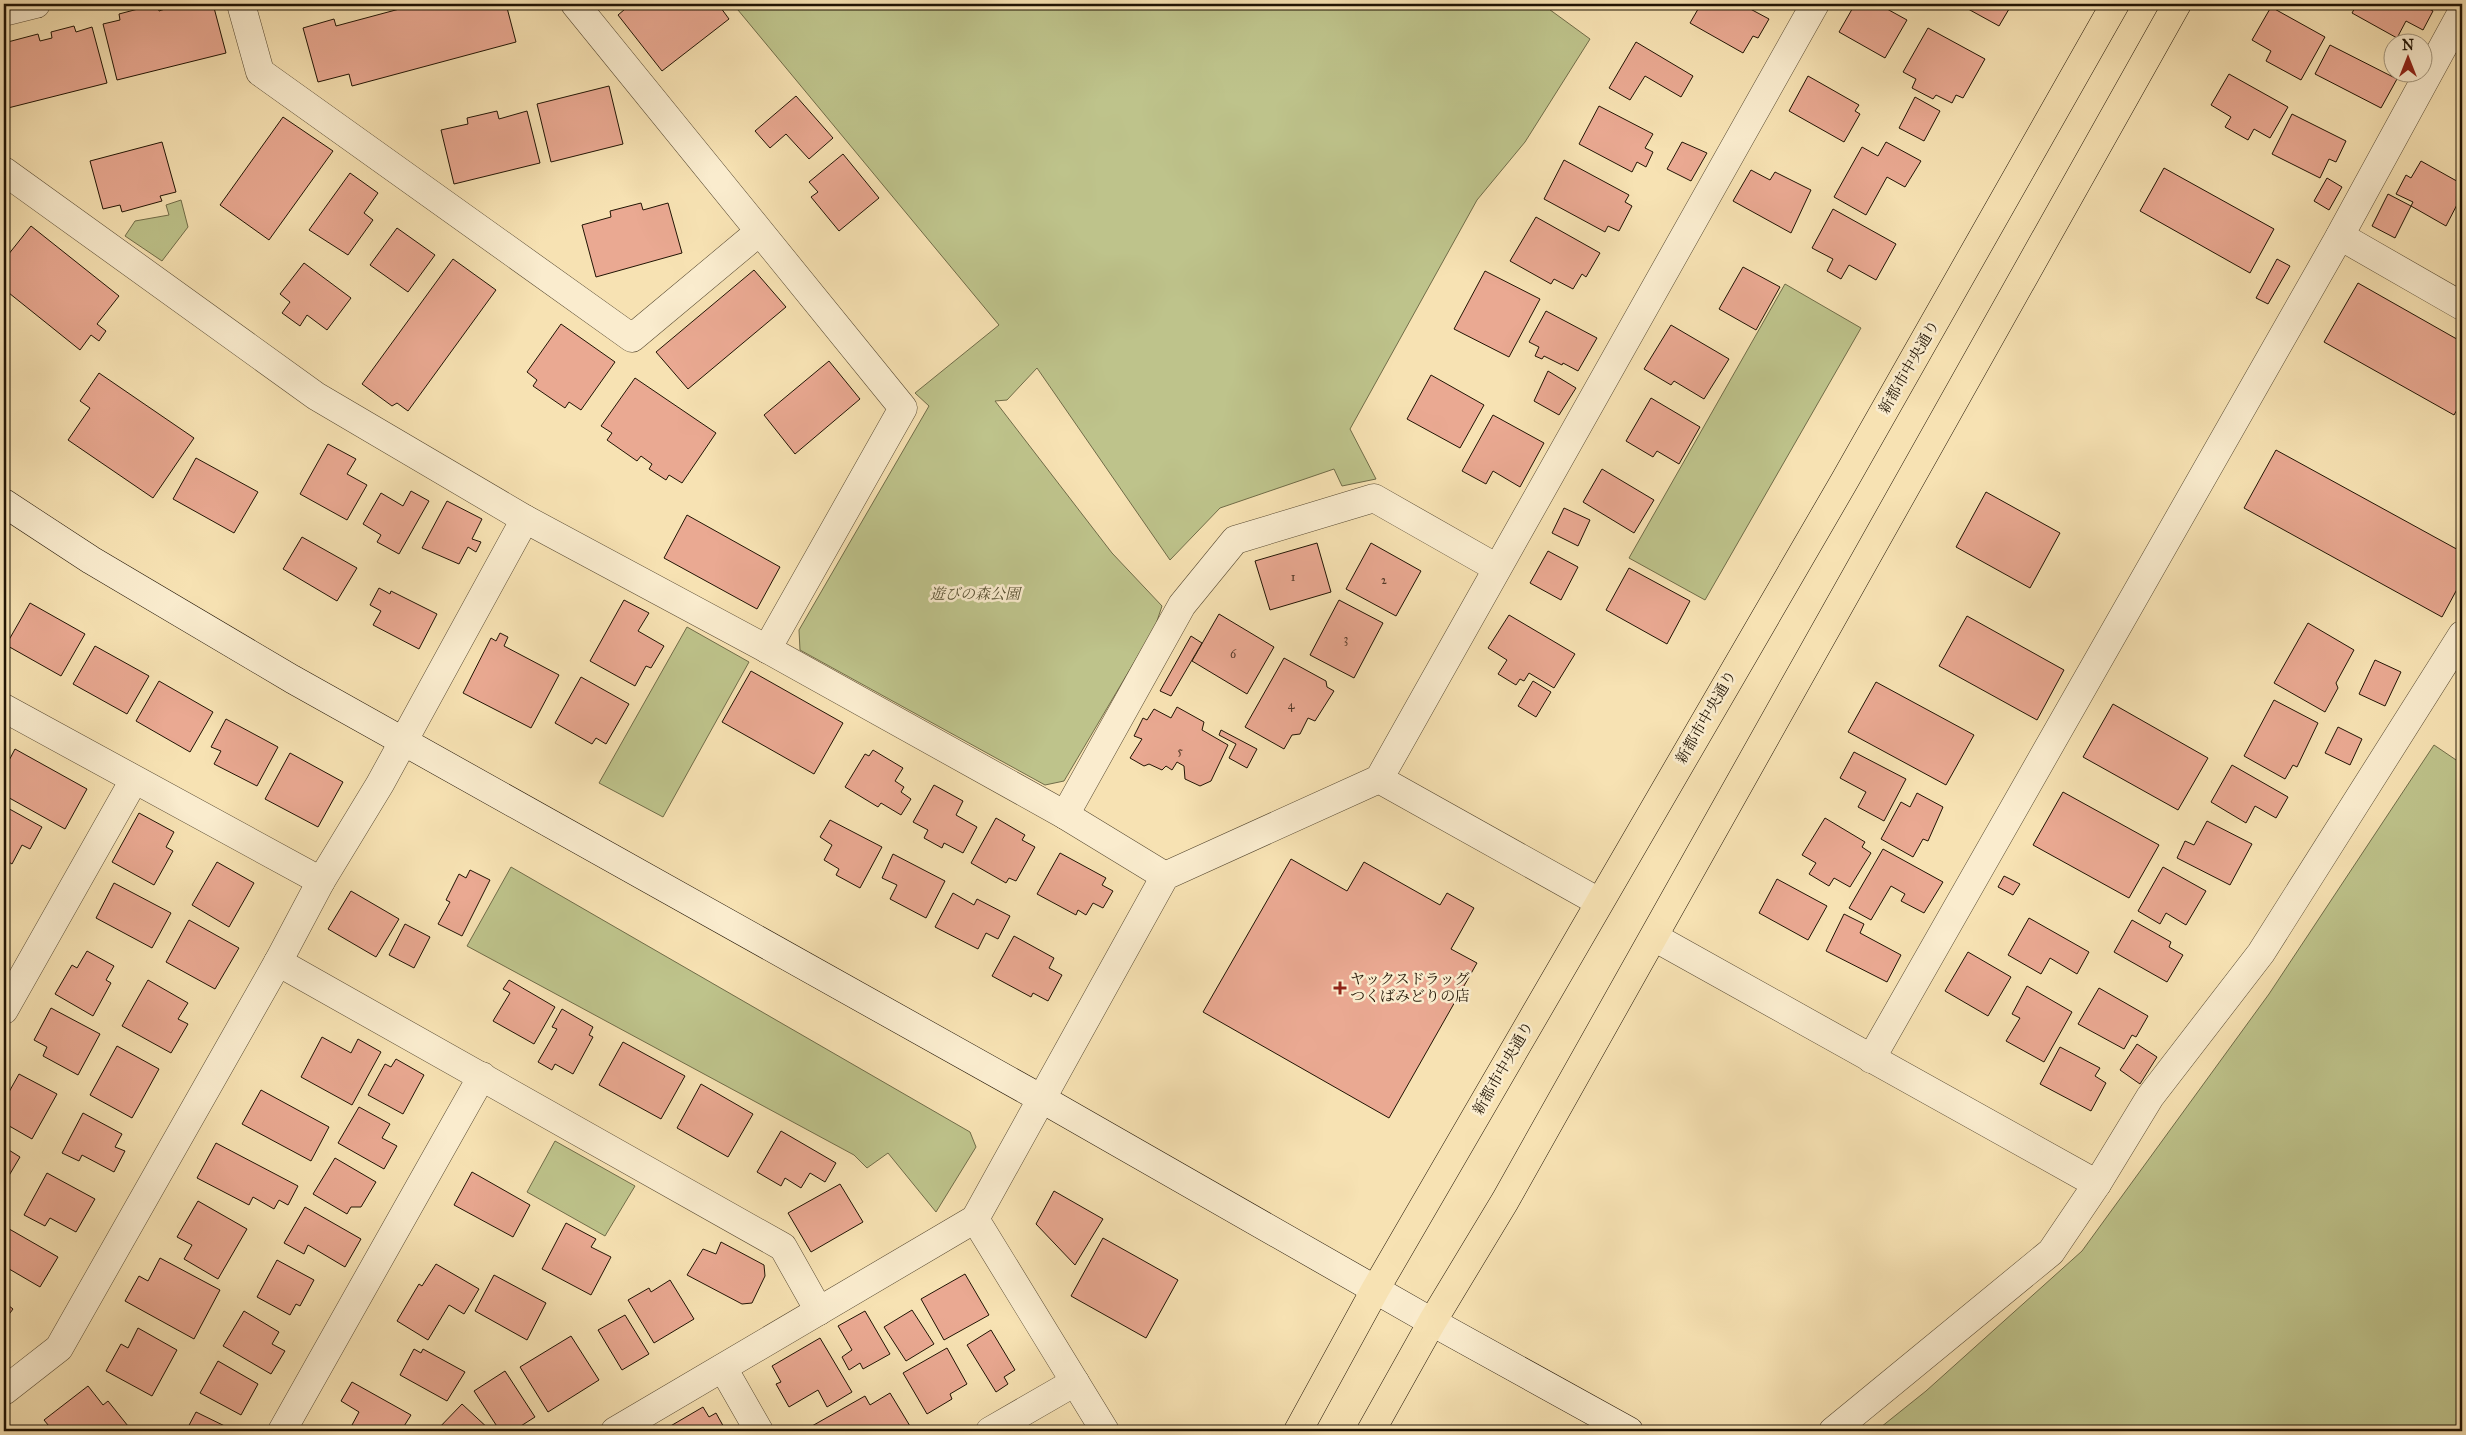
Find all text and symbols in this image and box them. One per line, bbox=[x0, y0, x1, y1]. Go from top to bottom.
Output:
north arrow bbox=[2384, 32, 2434, 82]
text: N bbox=[2402, 37, 2414, 54]
street label: 新都市中央通り bbox=[1875, 317, 1943, 417]
house number: 1 bbox=[1291, 570, 1296, 584]
house number: 2 bbox=[1381, 573, 1387, 587]
park label: 遊びの森公園 bbox=[930, 585, 1023, 603]
house number: 3 bbox=[1344, 632, 1349, 646]
house number: 6 bbox=[1230, 647, 1237, 661]
street label: 新都市中央通り bbox=[1672, 667, 1740, 767]
house number: 4 bbox=[1288, 698, 1295, 712]
house number: 5 bbox=[1177, 744, 1183, 758]
place label: ヤックスドラッグ つくばみどりの店 bbox=[1350, 970, 1470, 1005]
marker: ヤックスドラッグ つくばみどりの店 bbox=[1334, 982, 1346, 994]
street label: 新都市中央通り bbox=[1469, 1018, 1537, 1118]

